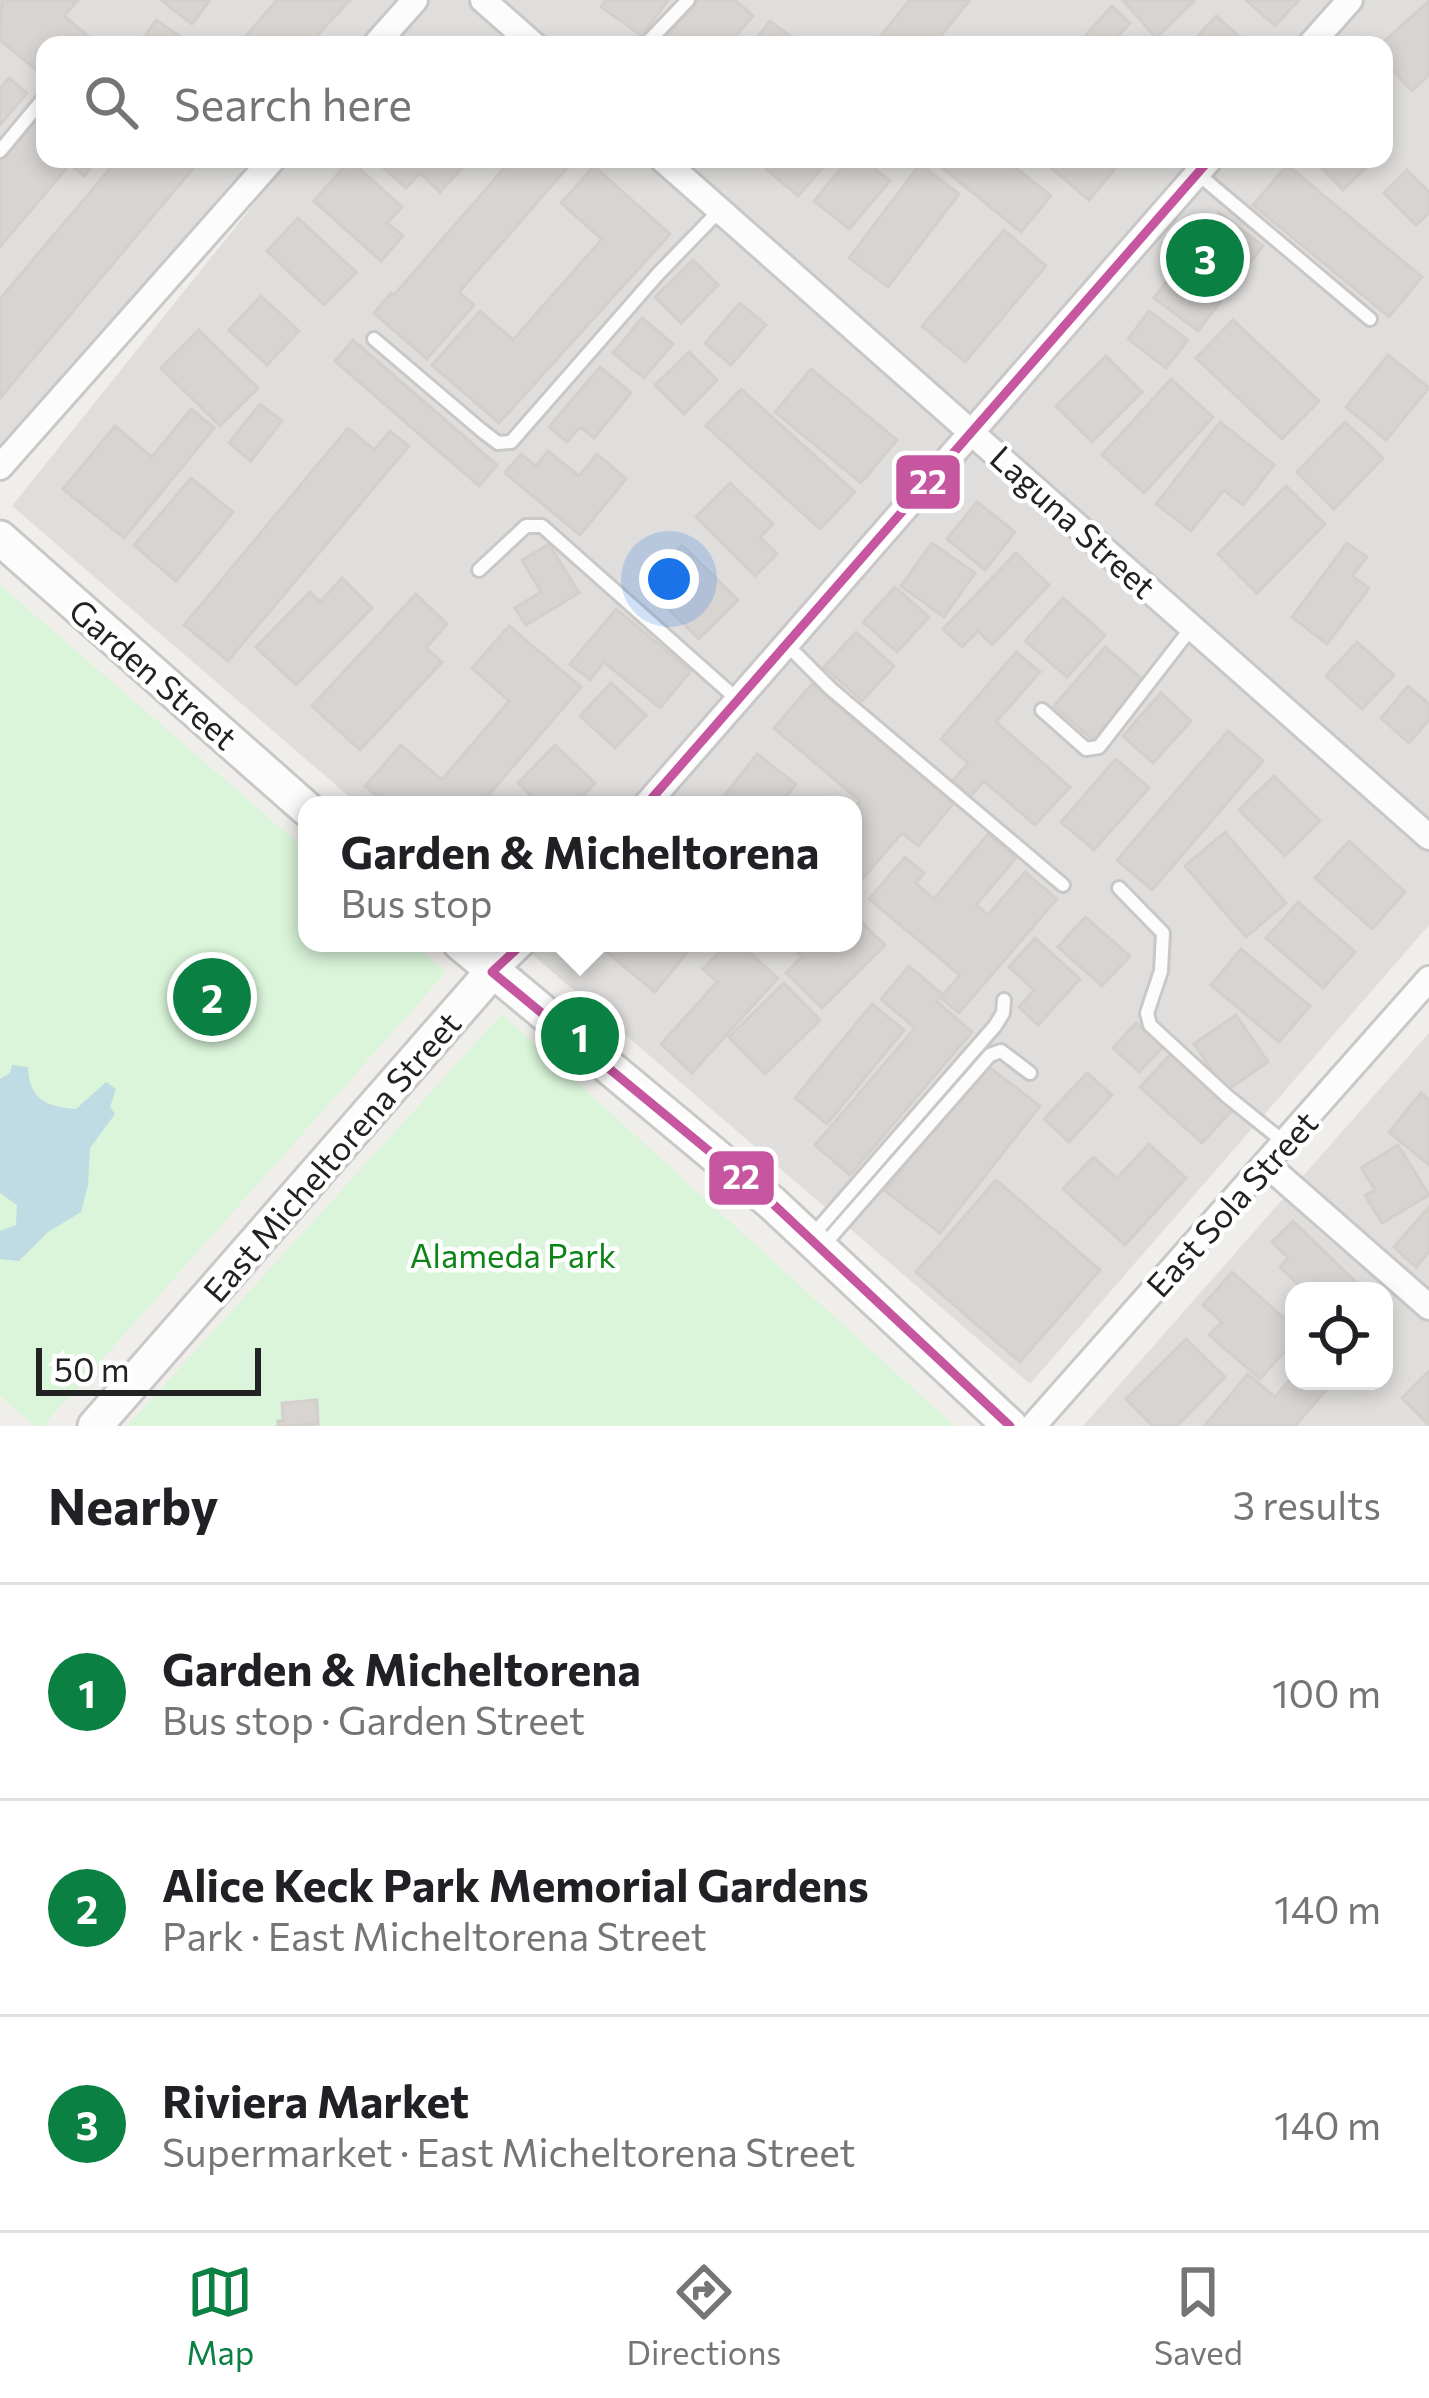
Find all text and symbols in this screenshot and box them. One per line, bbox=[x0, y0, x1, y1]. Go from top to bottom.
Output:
search box bbox=[36, 36, 1393, 168]
icon: search bbox=[78, 69, 144, 135]
text: Search here bbox=[174, 75, 412, 130]
pin: 3 bbox=[1166, 213, 1244, 303]
street label: Laguna Street bbox=[983, 436, 1165, 606]
line badge: 22 bbox=[894, 453, 962, 511]
text: 22 bbox=[909, 460, 947, 501]
your location bbox=[639, 549, 699, 609]
street label: Garden Street bbox=[62, 589, 246, 757]
popup bbox=[298, 796, 862, 952]
text: Garden & Micheltorena bbox=[341, 823, 819, 878]
text: Bus stop bbox=[341, 878, 492, 926]
pin: 2 bbox=[173, 952, 251, 1042]
pin: 1 bbox=[541, 991, 619, 1081]
street label: East Micheltorena Street bbox=[194, 1002, 468, 1310]
street label: East Sola Street bbox=[1137, 1102, 1325, 1304]
line badge: 22 bbox=[707, 1149, 776, 1207]
text: 22 bbox=[722, 1155, 760, 1196]
park label: Alameda Park bbox=[410, 1234, 616, 1275]
map controls bbox=[1285, 1282, 1393, 1390]
button: locate bbox=[1285, 1282, 1393, 1390]
scale bar bbox=[36, 1342, 261, 1395]
text: 50 m bbox=[54, 1348, 130, 1389]
text: Nearby bbox=[48, 1473, 218, 1536]
text: 3 results bbox=[1233, 1480, 1381, 1528]
text: Garden & Micheltorena bbox=[162, 1640, 641, 1695]
text: 1 bbox=[78, 1668, 96, 1716]
text: 100 m bbox=[1272, 1668, 1381, 1716]
text: Bus stop · Garden Street bbox=[162, 1695, 585, 1743]
text: Alice Keck Park Memorial Gardens bbox=[162, 1856, 869, 1911]
text: 2 bbox=[76, 1884, 98, 1932]
text: 140 m bbox=[1274, 1884, 1381, 1932]
text: Park · East Micheltorena Street bbox=[162, 1911, 707, 1959]
text: Riviera Market bbox=[162, 2072, 469, 2127]
text: 3 bbox=[76, 2100, 98, 2148]
text: 140 m bbox=[1274, 2100, 1381, 2148]
text: Supermarket · East Micheltorena Street bbox=[162, 2127, 856, 2175]
tab: Map bbox=[186, 2259, 254, 2372]
tab: Directions bbox=[627, 2259, 781, 2372]
tab: Saved bbox=[1154, 2259, 1243, 2372]

